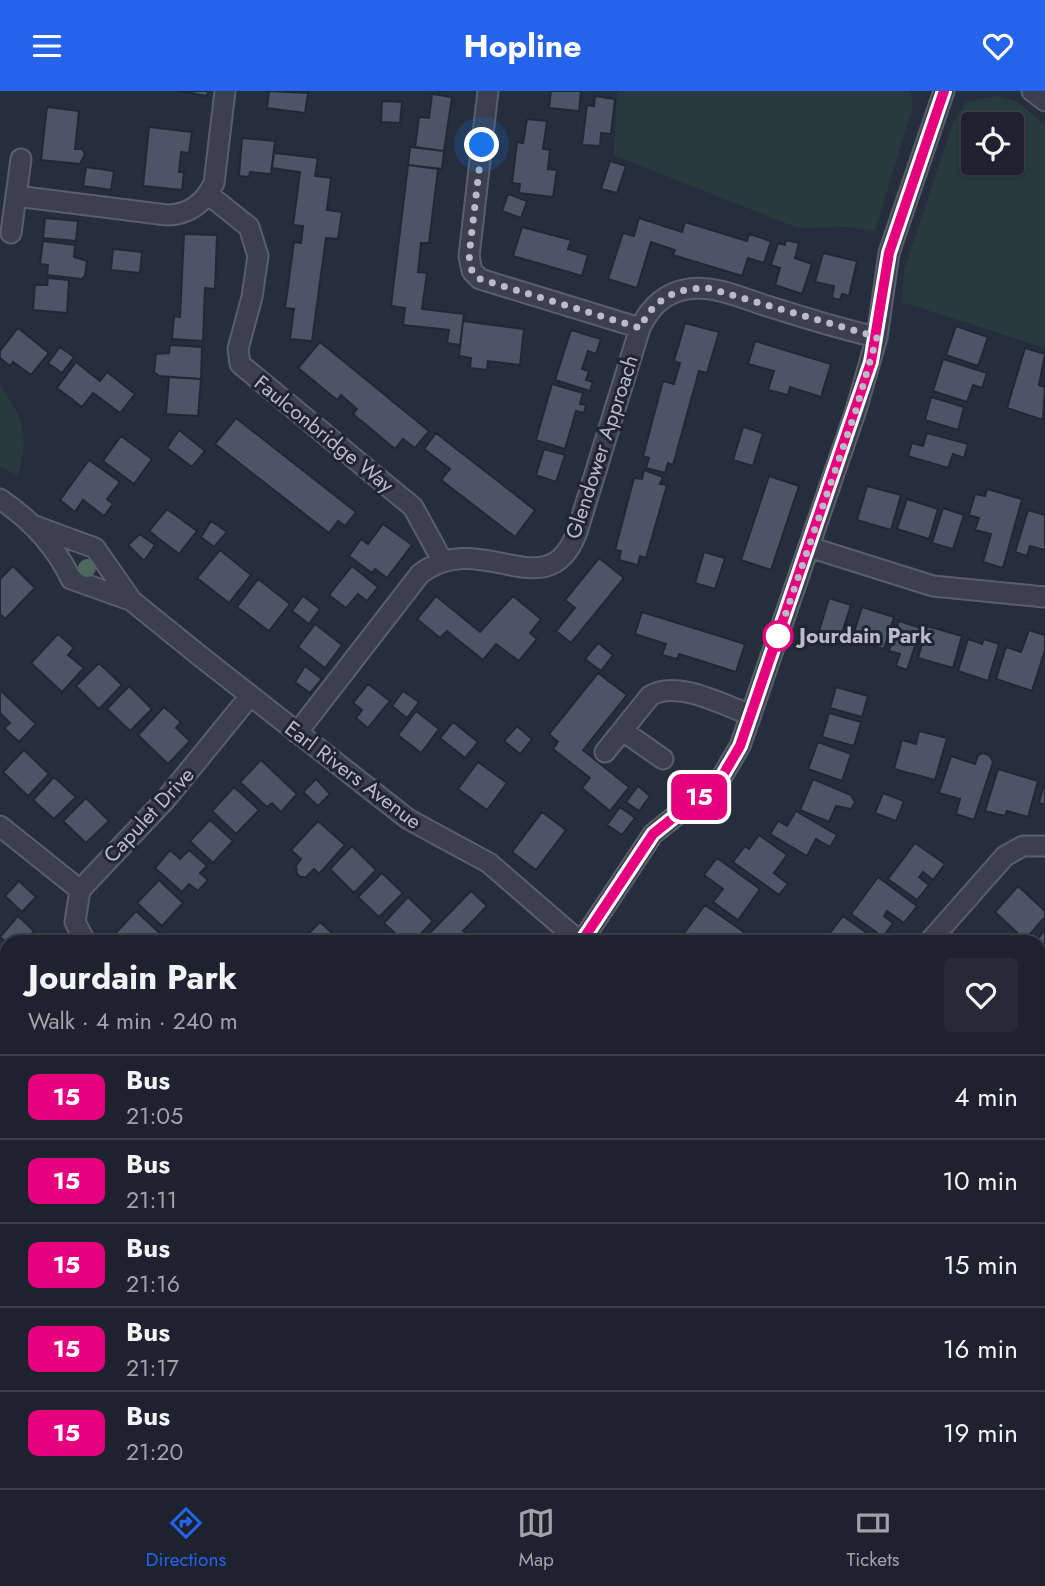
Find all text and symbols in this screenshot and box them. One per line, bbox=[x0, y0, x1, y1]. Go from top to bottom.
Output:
text: Hopline bbox=[464, 23, 581, 69]
icon: menu bbox=[28, 27, 66, 65]
icon: heart bbox=[979, 27, 1017, 65]
map controls bbox=[961, 112, 1024, 175]
button: locate bbox=[961, 112, 1024, 175]
your location bbox=[464, 127, 499, 162]
street label: Glendower Approach bbox=[558, 351, 646, 543]
street label: Faulconbridge Way bbox=[248, 368, 401, 500]
marker: Jourdain Park bbox=[763, 621, 793, 651]
place label: Jourdain Park bbox=[795, 621, 932, 651]
street label: Earl Rivers Avenue bbox=[278, 714, 428, 837]
street label: Capulet Drive bbox=[97, 760, 201, 870]
line badge: 15 bbox=[668, 774, 730, 820]
text: 15 bbox=[685, 779, 713, 814]
text: Jourdain Park bbox=[28, 954, 237, 1001]
button: heart bbox=[944, 958, 1018, 1032]
text: Walk · 4 min · 240 m bbox=[28, 1004, 238, 1038]
text: Bus bbox=[126, 1061, 170, 1099]
text: 4 min bbox=[954, 1078, 1018, 1116]
text: 15 bbox=[53, 1079, 80, 1114]
text: 21:05 bbox=[126, 1099, 183, 1133]
text: Bus bbox=[126, 1145, 170, 1183]
text: 10 min bbox=[942, 1162, 1018, 1200]
text: 15 bbox=[53, 1163, 80, 1198]
text: 21:11 bbox=[126, 1183, 177, 1217]
text: Bus bbox=[126, 1229, 170, 1267]
text: 15 min bbox=[943, 1246, 1018, 1284]
text: 15 bbox=[53, 1247, 80, 1282]
text: 21:16 bbox=[126, 1267, 180, 1301]
text: Bus bbox=[126, 1313, 170, 1351]
text: 16 min bbox=[943, 1330, 1018, 1368]
text: 15 bbox=[53, 1331, 80, 1366]
text: 21:17 bbox=[126, 1351, 179, 1385]
text: Bus bbox=[126, 1397, 170, 1435]
text: 19 min bbox=[943, 1414, 1018, 1452]
text: 15 bbox=[53, 1415, 80, 1450]
text: 21:20 bbox=[126, 1435, 183, 1469]
tab: Directions bbox=[146, 1504, 226, 1573]
tab: Map bbox=[517, 1504, 555, 1573]
tab: Tickets bbox=[846, 1504, 899, 1573]

